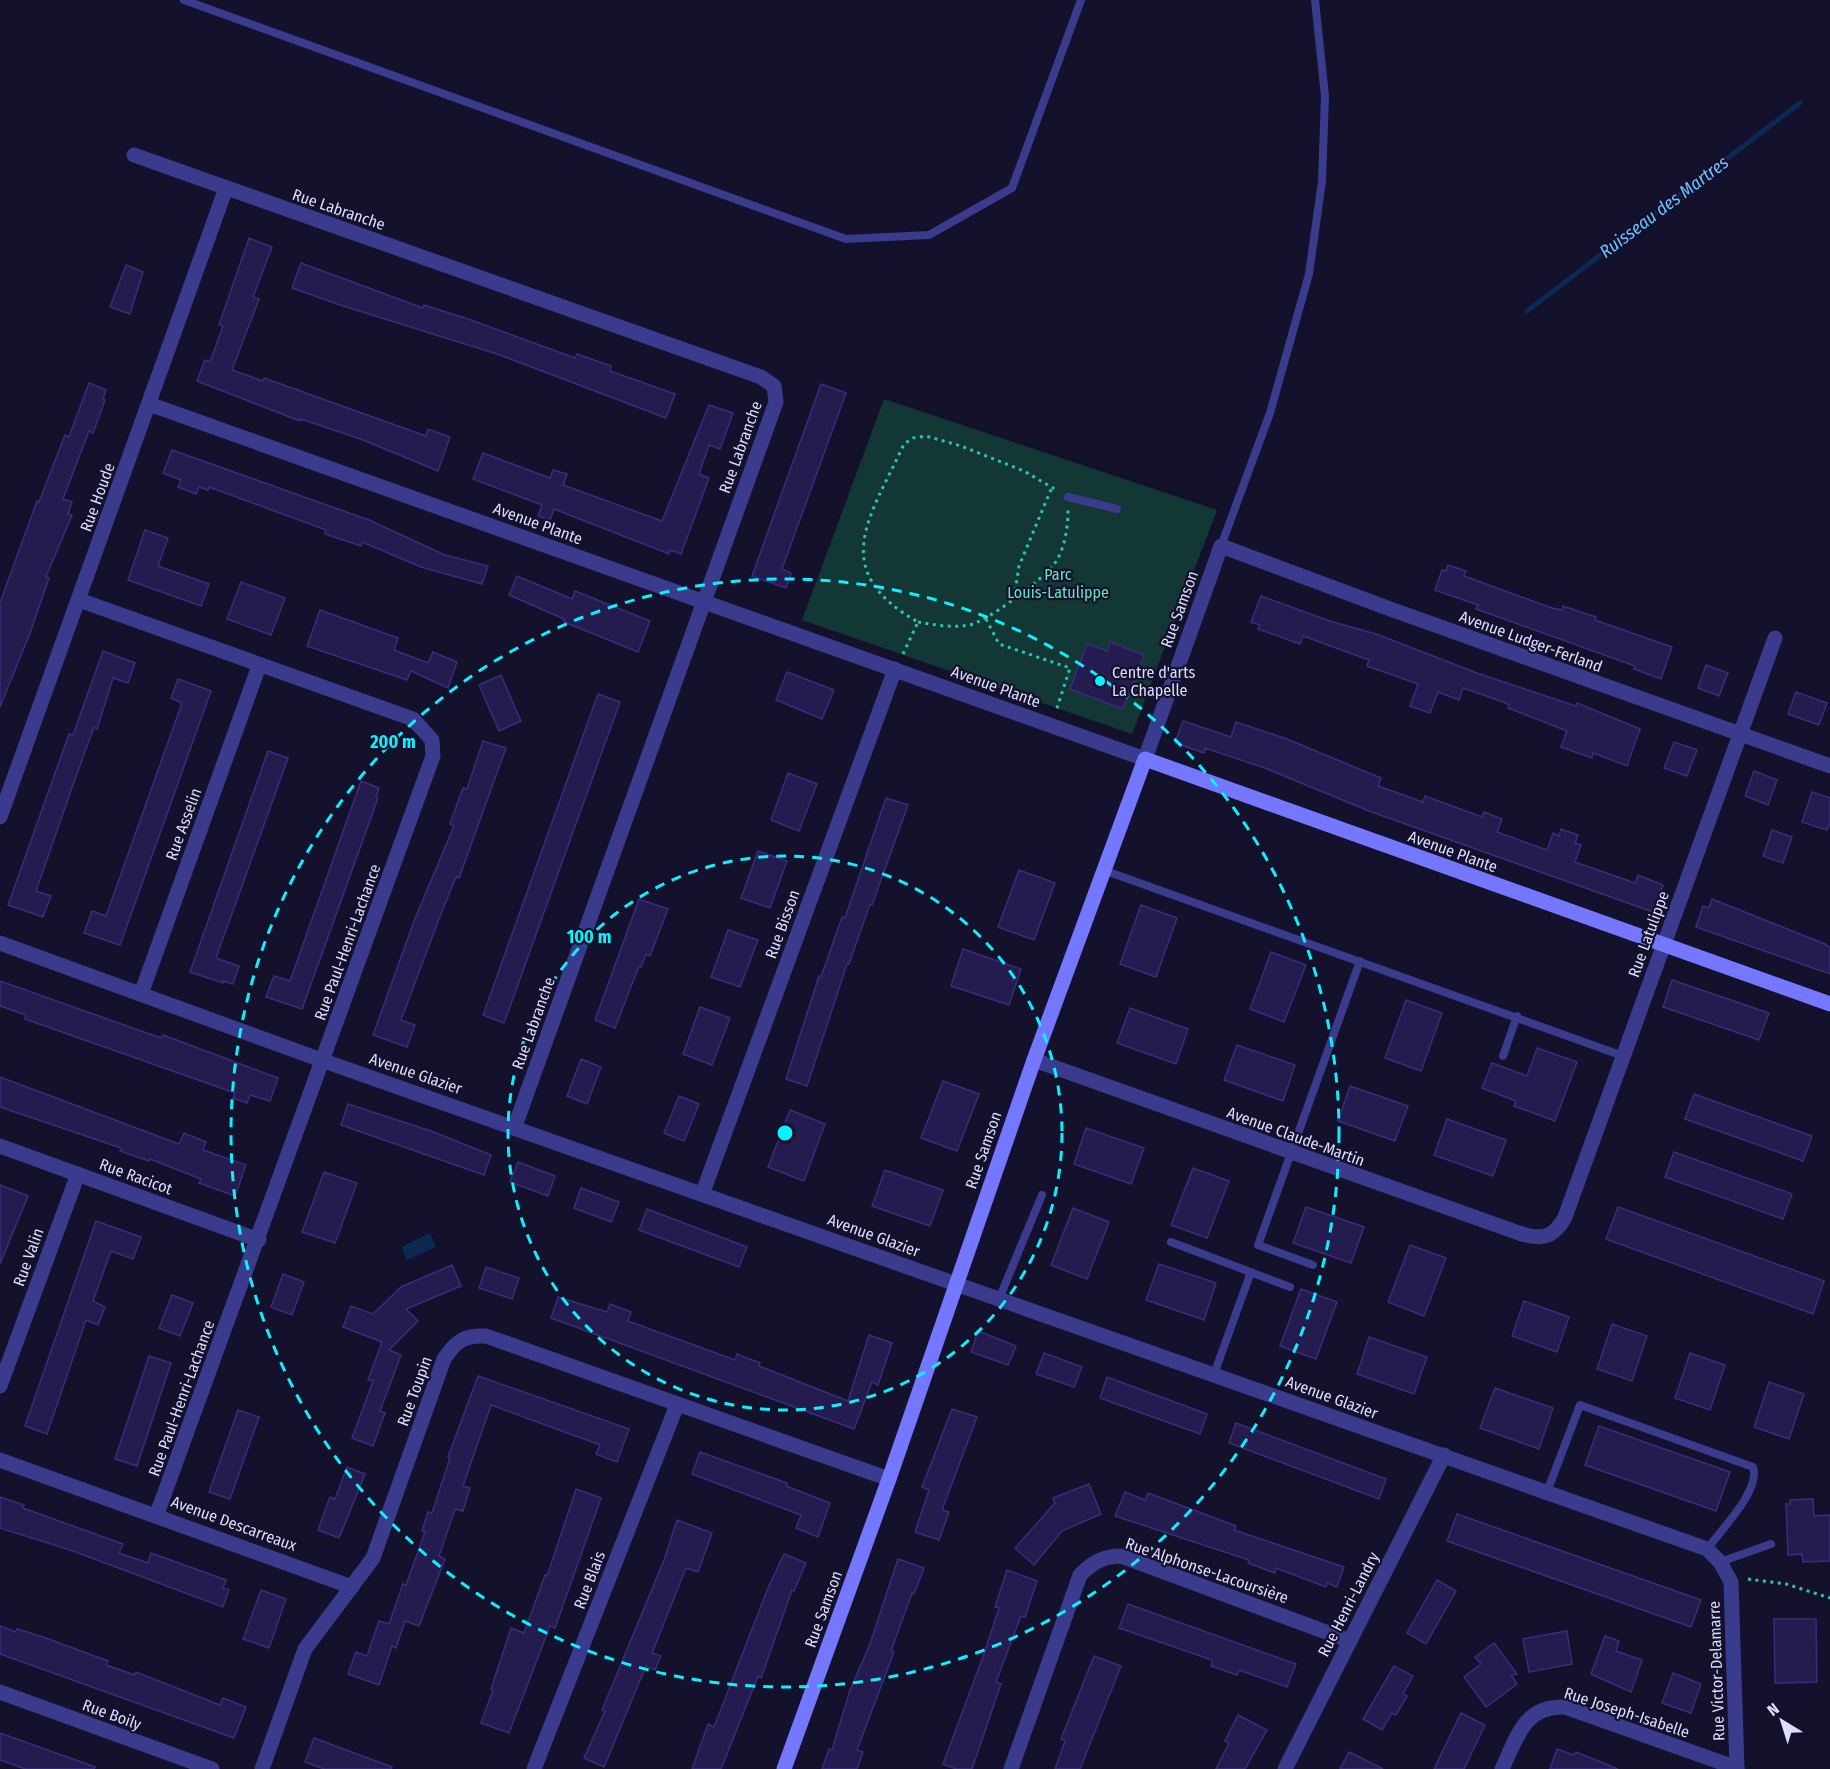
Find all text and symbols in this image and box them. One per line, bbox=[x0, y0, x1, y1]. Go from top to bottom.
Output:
water label: Ruisseau des Martres bbox=[1595, 151, 1733, 263]
street label: Rue Labranche bbox=[290, 185, 388, 234]
street label: Rue Labranche bbox=[715, 398, 766, 496]
street label: Rue Houde bbox=[76, 460, 119, 534]
street label: Avenue Plante bbox=[491, 499, 585, 548]
park label: Parc Louis-Latulippe bbox=[1007, 565, 1109, 602]
street label: Rue Samson bbox=[1157, 568, 1202, 650]
street label: Avenue Ludger-Ferland bbox=[1457, 607, 1605, 676]
street label: Avenue Plante bbox=[949, 662, 1043, 711]
place label: Centre d'arts La Chapelle bbox=[1112, 663, 1195, 700]
marker: Centre d'arts La Chapelle bbox=[1093, 674, 1107, 688]
text: 200 m bbox=[369, 731, 416, 753]
street label: Rue Asselin bbox=[162, 786, 205, 863]
street label: Avenue Plante bbox=[1406, 827, 1500, 876]
street label: Rue Paul-Henri-Lachance bbox=[310, 861, 385, 1023]
street label: Rue Bisson bbox=[761, 887, 804, 961]
street label: Rue Latulippe bbox=[1624, 888, 1673, 980]
text: 100 m bbox=[567, 926, 611, 948]
street label: Rue Labranche bbox=[508, 974, 559, 1072]
street label: Avenue Glazier bbox=[367, 1049, 465, 1098]
street label: Avenue Claude-Martin bbox=[1224, 1103, 1367, 1170]
street label: Rue Samson bbox=[961, 1109, 1006, 1191]
centre of rings bbox=[775, 1123, 795, 1143]
street label: Rue Racicot bbox=[97, 1155, 176, 1199]
street label: Avenue Glazier bbox=[825, 1210, 923, 1261]
street label: Rue Valin bbox=[9, 1225, 48, 1289]
street label: Rue Paul-Henri-Lachance bbox=[144, 1317, 219, 1479]
street label: Rue Toupin bbox=[393, 1354, 436, 1429]
street label: Avenue Glazier bbox=[1283, 1372, 1381, 1423]
street label: Avenue Descarreaux bbox=[169, 1492, 299, 1555]
street label: Rue Alphonse-Lacoursière bbox=[1123, 1534, 1291, 1607]
street label: Rue Blais bbox=[570, 1548, 609, 1612]
street label: Rue Henri-Landry bbox=[1314, 1548, 1383, 1660]
street label: Rue Samson bbox=[801, 1568, 846, 1650]
street label: Rue Victor-Delamarre bbox=[1705, 1601, 1728, 1741]
street label: Rue Joseph-Isabelle bbox=[1562, 1683, 1692, 1742]
north arrow bbox=[1752, 1691, 1812, 1751]
street label: Rue Boily bbox=[80, 1695, 145, 1734]
text: N bbox=[1763, 1699, 1783, 1720]

